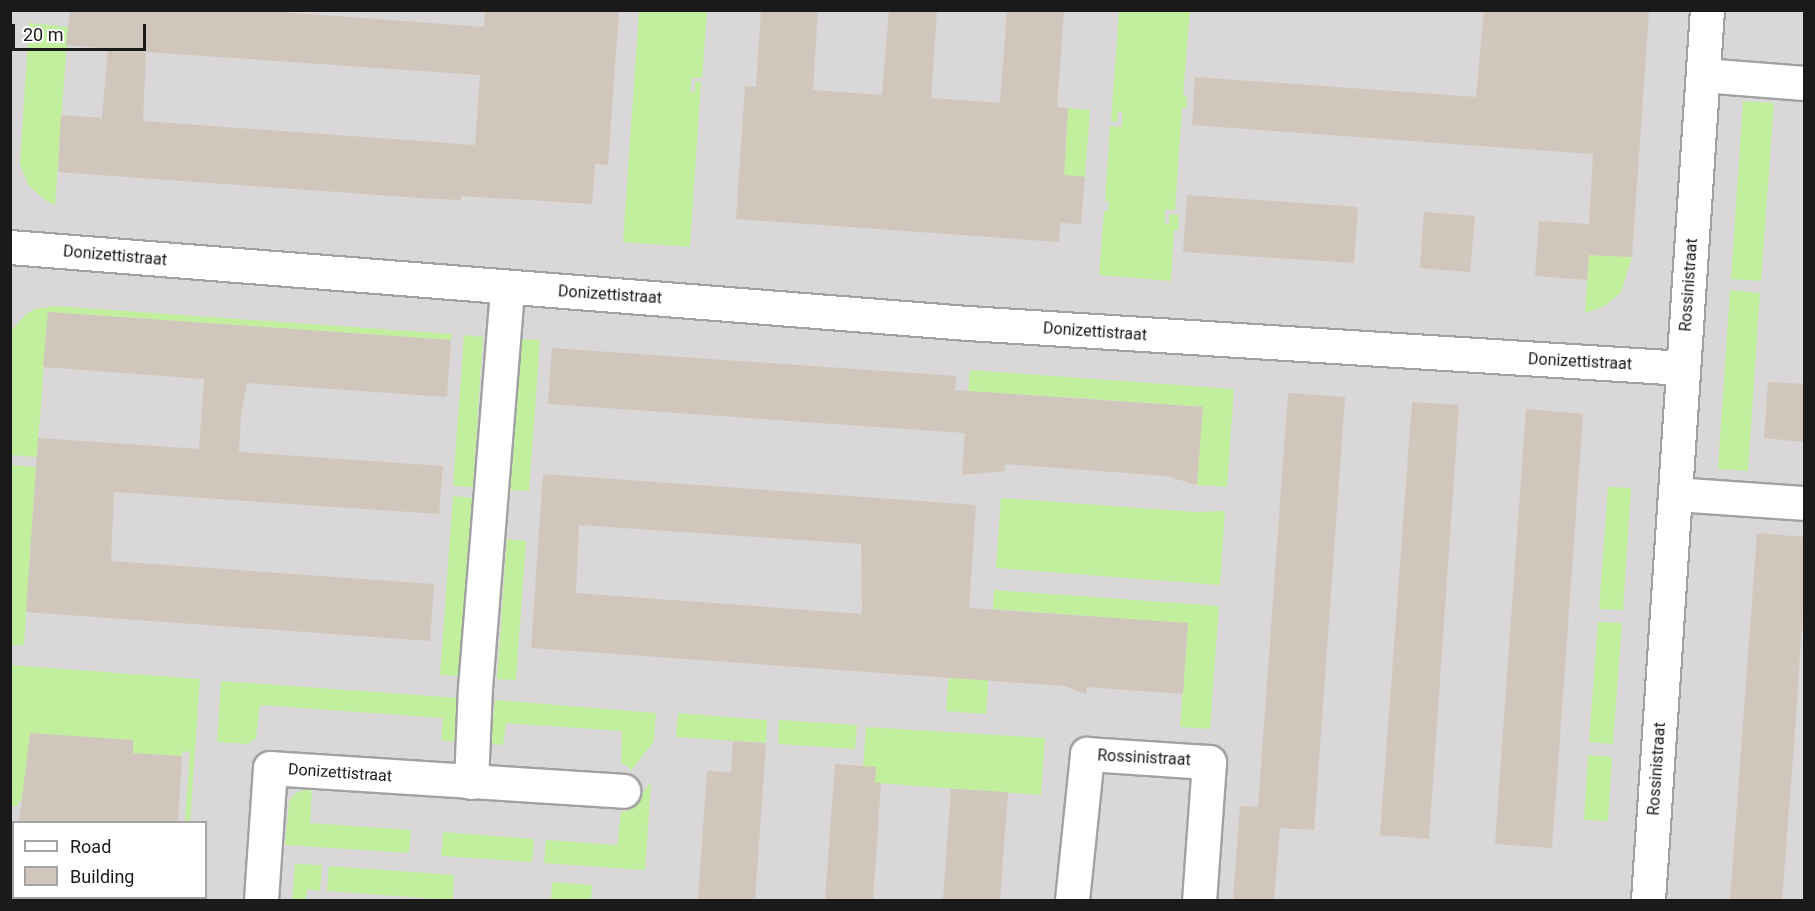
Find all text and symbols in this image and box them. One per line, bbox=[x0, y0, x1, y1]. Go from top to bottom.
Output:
scale bar bbox=[15, 12, 148, 50]
text: 20 m bbox=[23, 24, 63, 45]
street label: Rossinistraat bbox=[1676, 238, 1702, 332]
street label: Donizettistraat bbox=[62, 242, 168, 270]
street label: Donizettistraat bbox=[557, 282, 663, 308]
street label: Donizettistraat bbox=[1042, 319, 1148, 345]
street label: Donizettistraat bbox=[1527, 350, 1633, 374]
street label: Rossinistraat bbox=[1644, 722, 1670, 816]
street label: Rossinistraat bbox=[1097, 746, 1191, 770]
street label: Donizettistraat bbox=[287, 760, 393, 786]
legend bbox=[12, 821, 207, 899]
text: Road bbox=[70, 836, 111, 857]
text: Building bbox=[70, 866, 134, 887]

